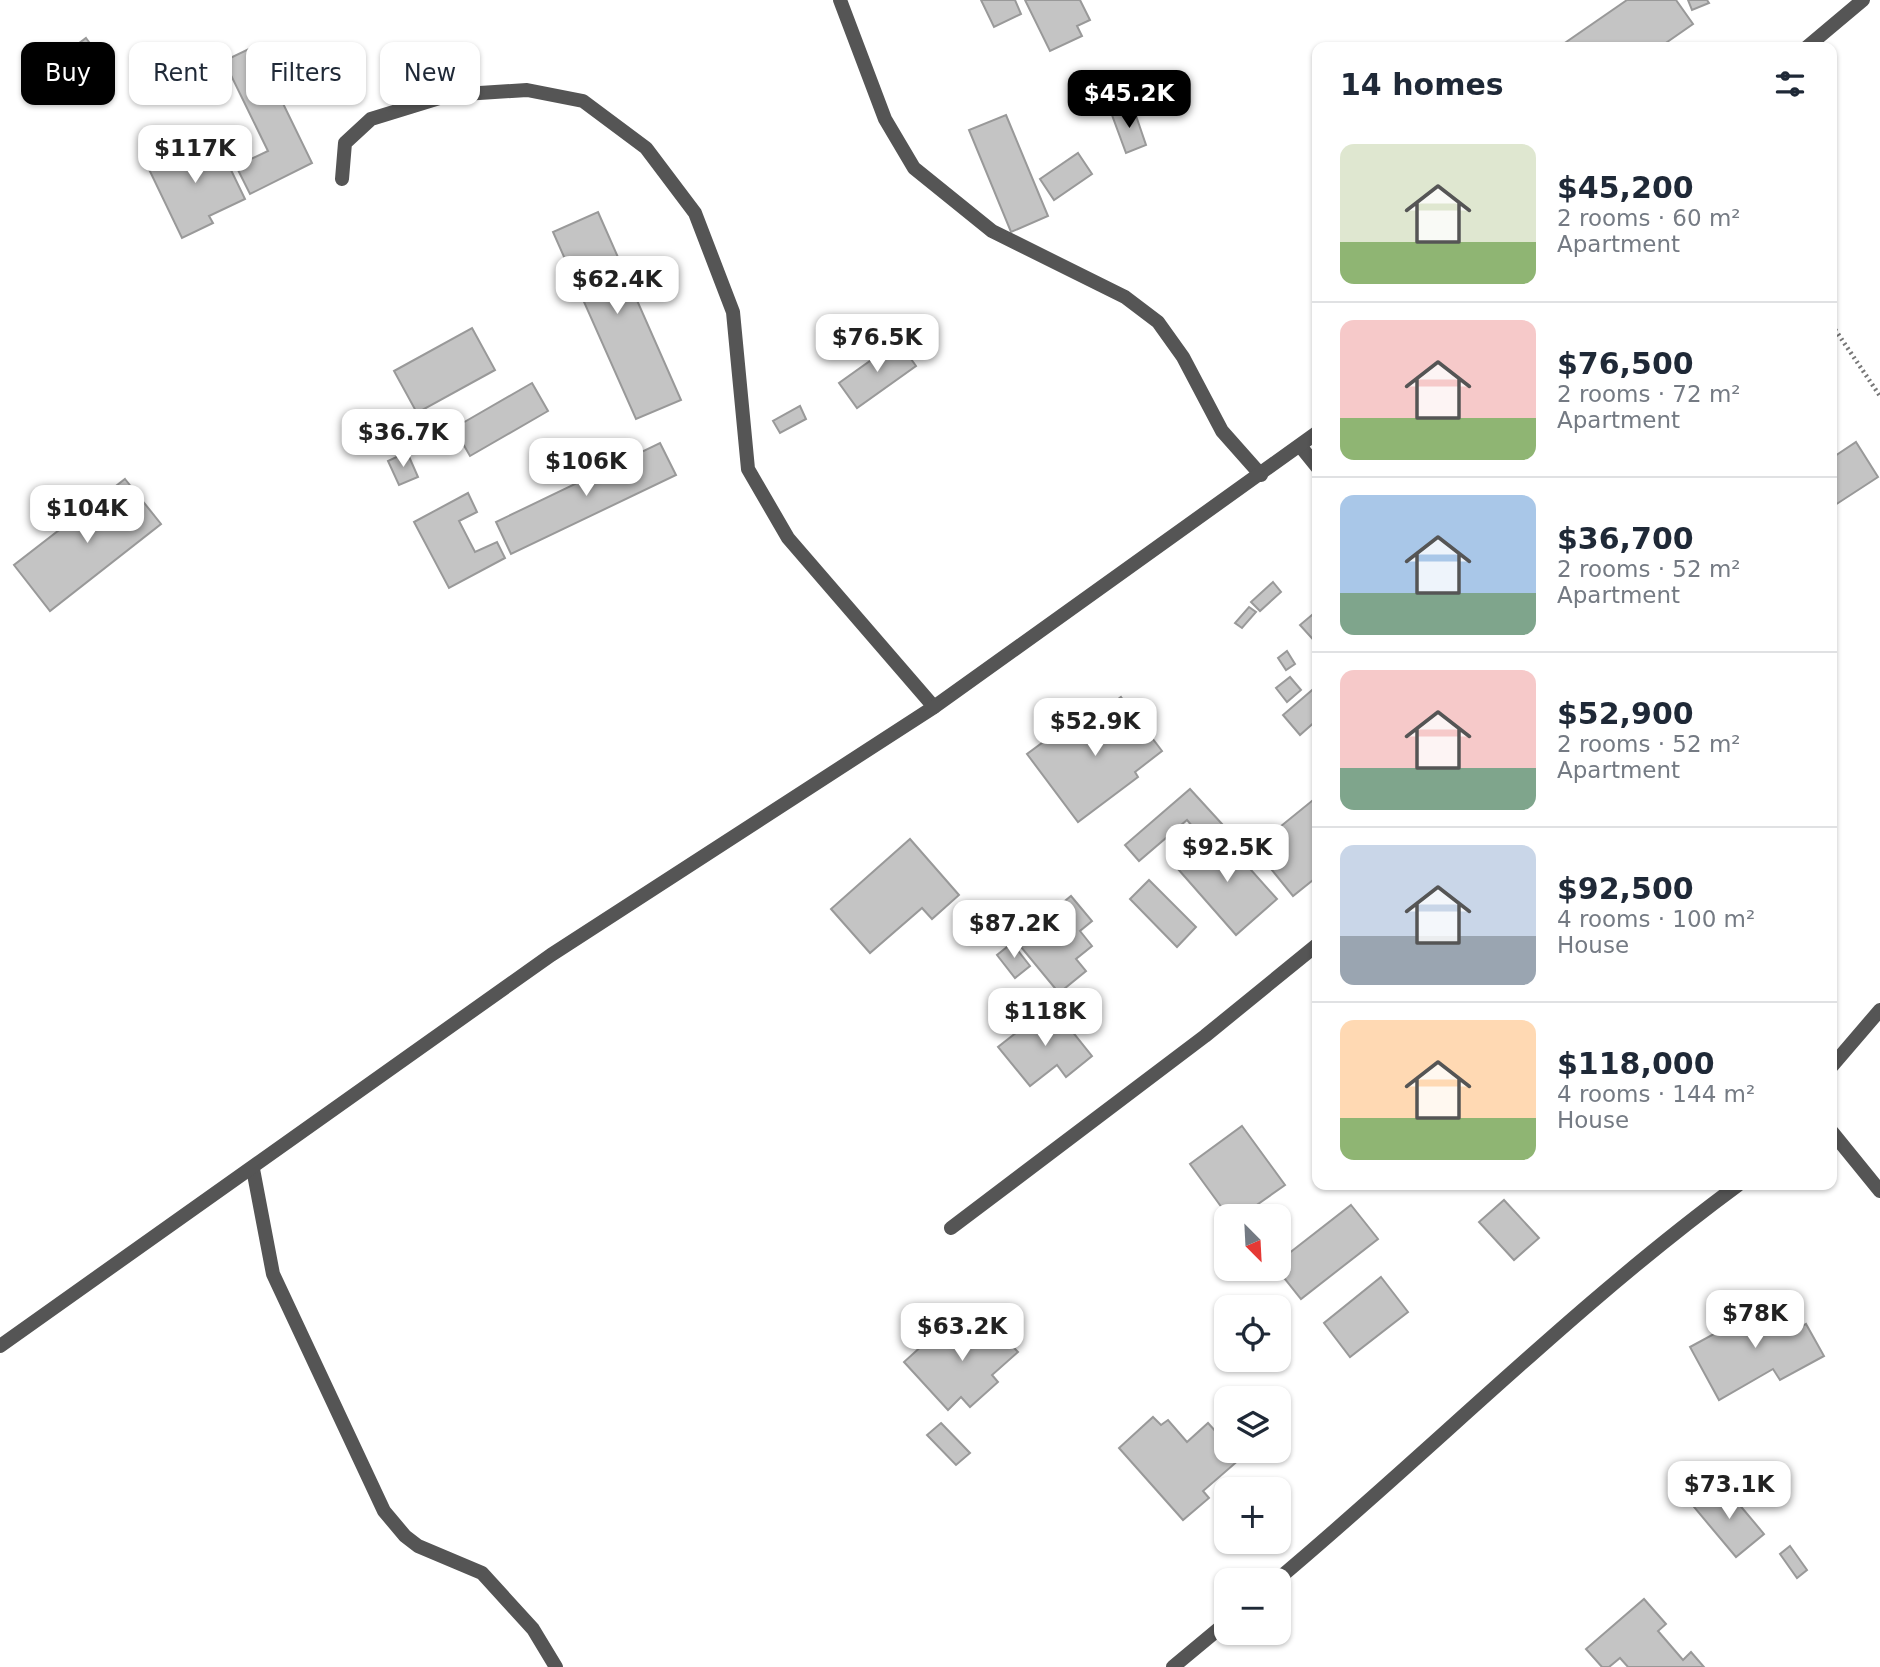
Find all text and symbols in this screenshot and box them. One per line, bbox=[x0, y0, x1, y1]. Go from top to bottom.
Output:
chip: Buy bbox=[21, 42, 115, 105]
chip: Rent bbox=[129, 42, 232, 105]
chip: Filters bbox=[246, 42, 366, 105]
chip: New bbox=[380, 42, 480, 105]
icon: filters bbox=[1771, 65, 1809, 103]
text: 14 homes bbox=[1340, 67, 1504, 102]
pin: $45.2K bbox=[1072, 71, 1186, 130]
text: $45.2K bbox=[1084, 80, 1174, 106]
pin: $117K bbox=[146, 125, 244, 185]
text: $117K bbox=[154, 135, 236, 161]
text: $45,200 bbox=[1557, 170, 1694, 205]
icon: home bbox=[1396, 172, 1480, 256]
text: 2 rooms · 60 m² bbox=[1557, 205, 1741, 231]
text: Apartment bbox=[1557, 231, 1680, 257]
pin: $62.4K bbox=[560, 256, 674, 316]
text: $62.4K bbox=[572, 266, 662, 292]
pin: $76.5K bbox=[820, 314, 934, 374]
text: $76.5K bbox=[832, 324, 922, 350]
text: $76,500 bbox=[1557, 346, 1694, 381]
icon: home bbox=[1396, 348, 1480, 432]
text: 2 rooms · 72 m² bbox=[1557, 381, 1741, 407]
text: Apartment bbox=[1557, 407, 1680, 433]
pin: $36.7K bbox=[346, 410, 460, 469]
text: $36.7K bbox=[358, 419, 448, 445]
pin: $106K bbox=[537, 438, 635, 498]
text: $106K bbox=[545, 448, 627, 474]
pin: $104K bbox=[38, 486, 136, 545]
text: $104K bbox=[46, 495, 128, 521]
text: $36,700 bbox=[1557, 521, 1694, 556]
icon: home bbox=[1396, 523, 1480, 607]
text: 2 rooms · 52 m² bbox=[1557, 556, 1741, 582]
text: Apartment bbox=[1557, 582, 1680, 608]
text: $52,900 bbox=[1557, 696, 1694, 731]
pin: $52.9K bbox=[1038, 698, 1152, 758]
icon: home bbox=[1396, 698, 1480, 782]
text: $52.9K bbox=[1050, 708, 1140, 734]
text: 2 rooms · 52 m² bbox=[1557, 731, 1741, 757]
text: Apartment bbox=[1557, 757, 1680, 783]
pin: $92.5K bbox=[1170, 824, 1284, 884]
text: $92.5K bbox=[1182, 834, 1272, 860]
text: $92,500 bbox=[1557, 871, 1694, 906]
icon: home bbox=[1396, 873, 1480, 957]
pin: $87.2K bbox=[957, 900, 1071, 960]
text: 4 rooms · 100 m² bbox=[1557, 906, 1755, 932]
text: $87.2K bbox=[969, 910, 1059, 936]
text: House bbox=[1557, 932, 1629, 958]
pin: $118K bbox=[996, 988, 1094, 1048]
text: $118K bbox=[1004, 998, 1086, 1024]
text: $118,000 bbox=[1557, 1046, 1715, 1081]
icon: home bbox=[1396, 1048, 1480, 1132]
text: 4 rooms · 144 m² bbox=[1557, 1081, 1755, 1107]
text: House bbox=[1557, 1107, 1629, 1133]
north arrow bbox=[1214, 1204, 1292, 1281]
map controls bbox=[1214, 1204, 1291, 1645]
pin: $78K bbox=[1714, 1290, 1796, 1350]
button: locate bbox=[1214, 1295, 1291, 1372]
text: $78K bbox=[1722, 1300, 1788, 1326]
pin: $63.2K bbox=[905, 1304, 1019, 1363]
text: $63.2K bbox=[917, 1313, 1007, 1339]
button: layers bbox=[1214, 1386, 1291, 1463]
pin: $73.1K bbox=[1672, 1462, 1786, 1521]
text: $73.1K bbox=[1684, 1471, 1774, 1497]
button: + bbox=[1214, 1477, 1291, 1554]
button: − bbox=[1214, 1568, 1291, 1645]

